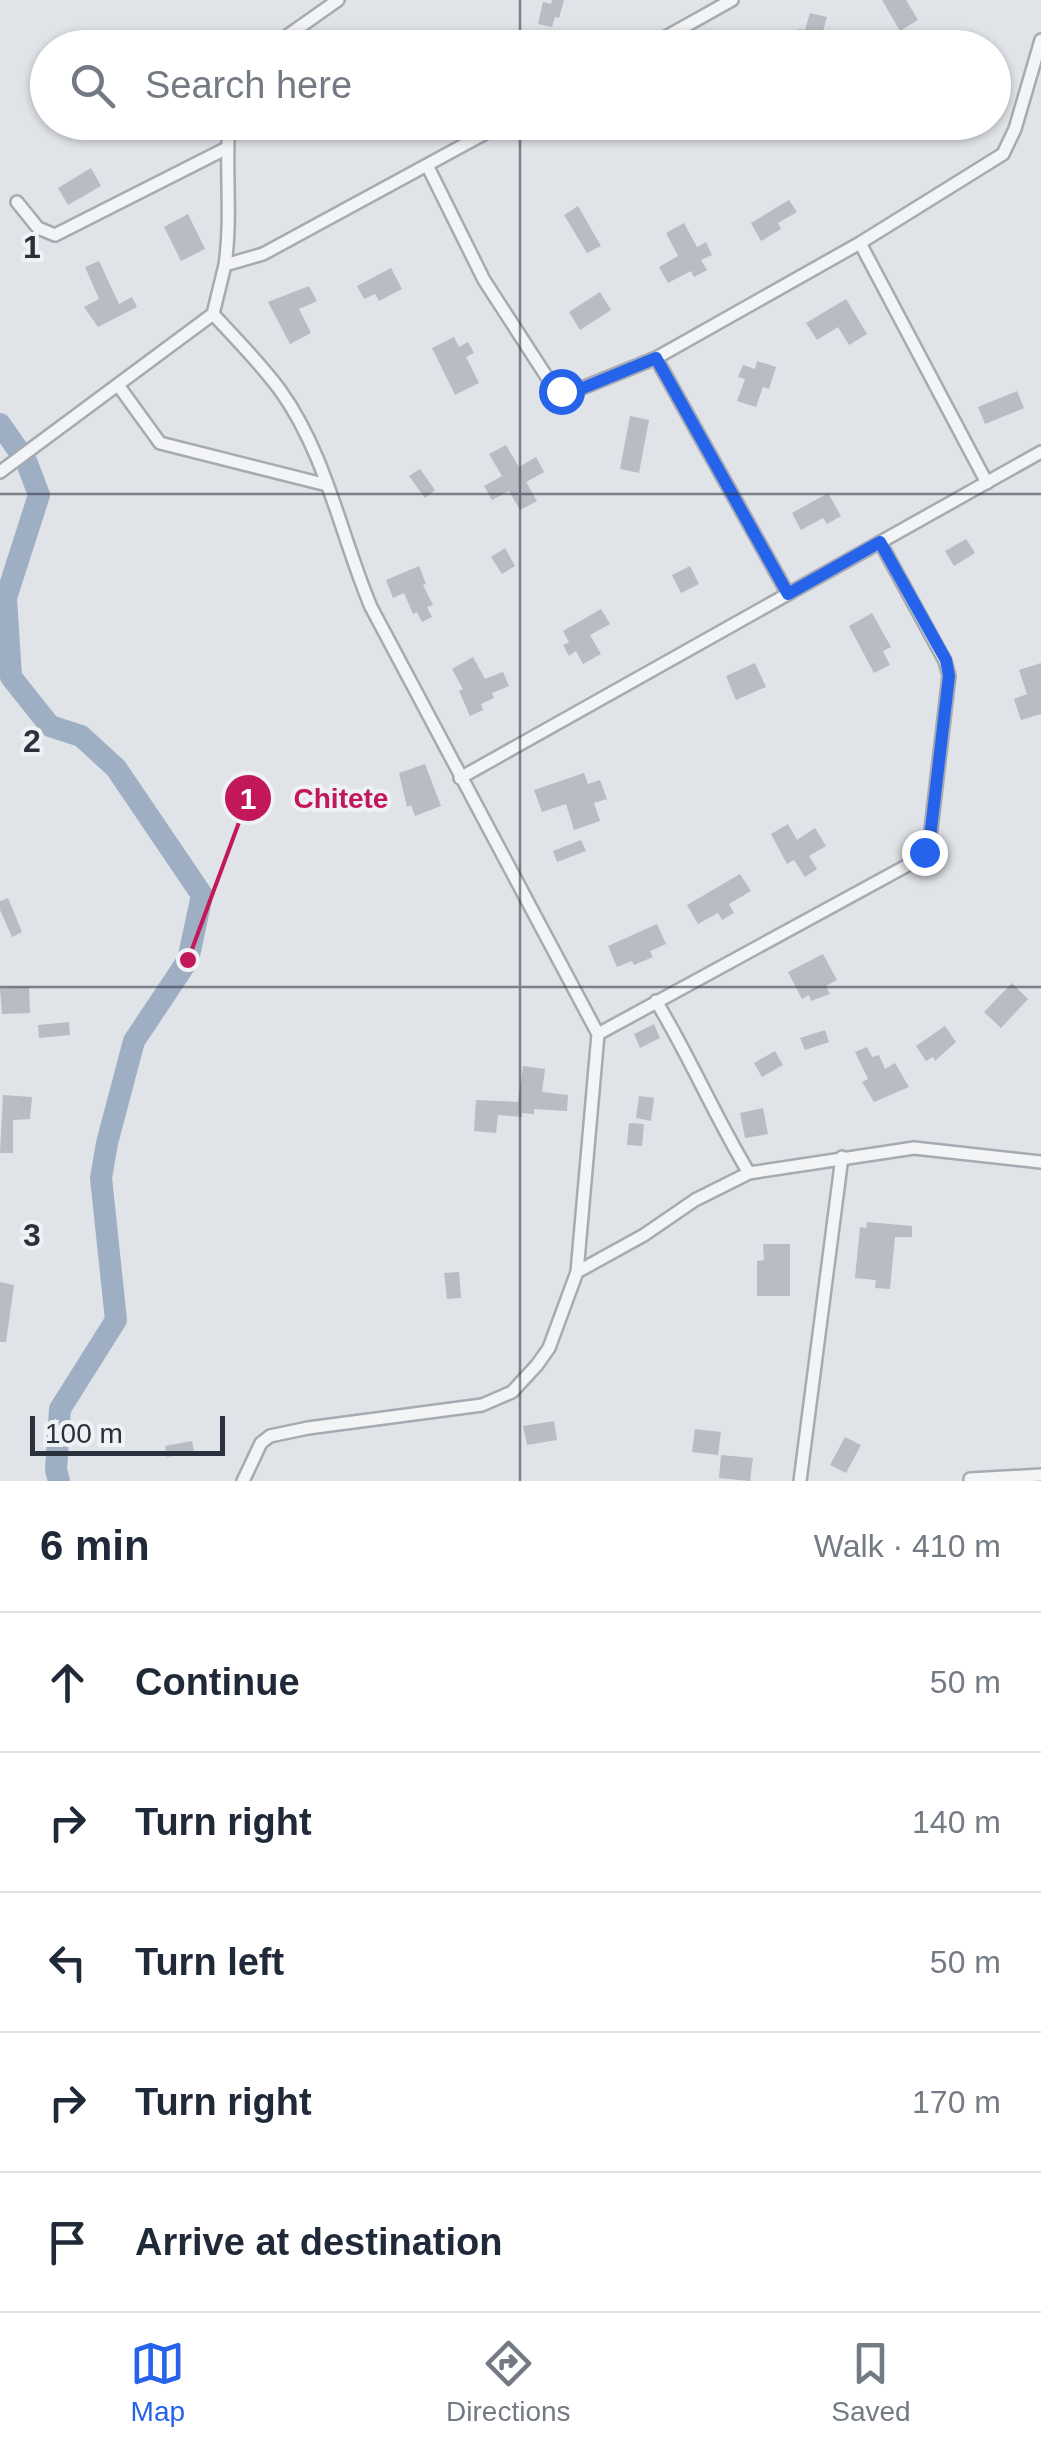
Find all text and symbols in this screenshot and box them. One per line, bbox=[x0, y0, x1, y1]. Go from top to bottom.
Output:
search box bbox=[30, 30, 1011, 140]
icon: search bbox=[65, 58, 120, 113]
text: Search here bbox=[145, 64, 352, 106]
text: 1 bbox=[23, 229, 41, 265]
route start bbox=[539, 369, 585, 415]
text: 2 bbox=[23, 723, 41, 759]
callout: Chitete bbox=[223, 769, 408, 827]
text: 1 bbox=[240, 782, 256, 815]
text: Chitete bbox=[294, 783, 388, 814]
route end bbox=[902, 830, 948, 876]
text: 3 bbox=[23, 1217, 41, 1253]
scale bar bbox=[30, 1411, 225, 1456]
text: 100 m bbox=[45, 1418, 123, 1449]
text: 6 min bbox=[40, 1522, 150, 1569]
text: Walk · 410 m bbox=[814, 1528, 1001, 1564]
icon: ahead bbox=[40, 1655, 95, 1710]
text: Continue bbox=[135, 1661, 300, 1703]
text: 50 m bbox=[930, 1664, 1001, 1700]
icon: right bbox=[40, 1795, 95, 1850]
text: Turn right bbox=[135, 1801, 312, 1843]
text: 140 m bbox=[912, 1804, 1001, 1840]
icon: left bbox=[40, 1935, 95, 1990]
text: Turn left bbox=[135, 1941, 284, 1983]
text: 50 m bbox=[930, 1944, 1001, 1980]
icon: right bbox=[40, 2075, 95, 2130]
text: Turn right bbox=[135, 2081, 312, 2123]
text: 170 m bbox=[912, 2084, 1001, 2120]
icon: arrive bbox=[40, 2215, 95, 2270]
text: Arrive at destination bbox=[135, 2221, 502, 2263]
tab: Map bbox=[130, 2336, 185, 2428]
tab: Directions bbox=[446, 2336, 571, 2428]
tab: Saved bbox=[831, 2336, 911, 2428]

